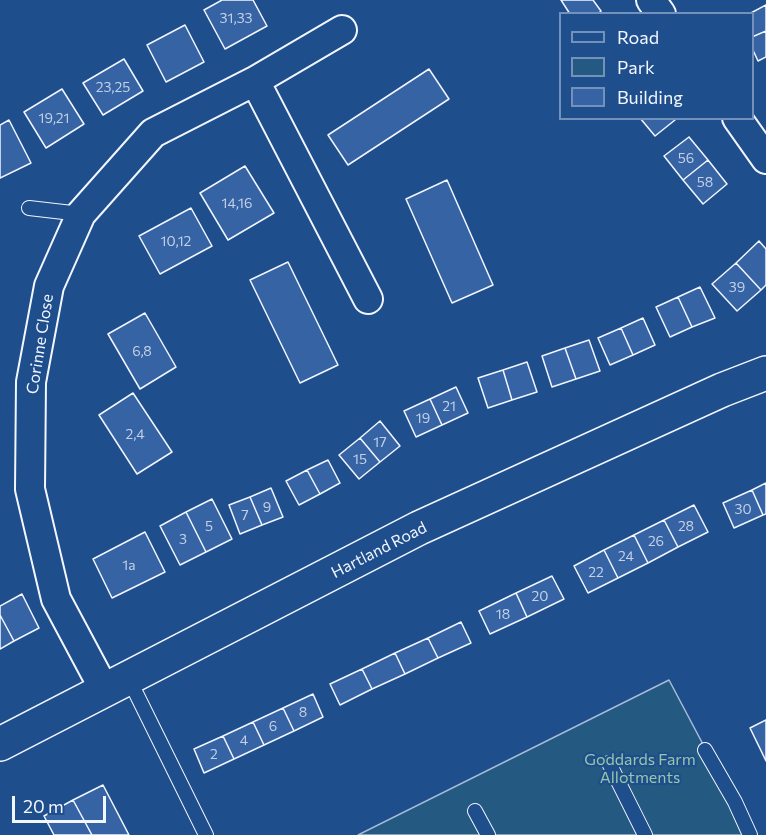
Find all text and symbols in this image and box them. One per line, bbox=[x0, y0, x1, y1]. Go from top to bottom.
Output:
house number: 31,33 bbox=[219, 10, 253, 26]
legend bbox=[559, 12, 754, 120]
text: Road bbox=[617, 26, 659, 48]
text: Park bbox=[617, 56, 655, 78]
house number: 23,25 bbox=[96, 79, 130, 95]
text: Building bbox=[617, 86, 683, 108]
house number: 19,21 bbox=[38, 110, 70, 126]
house number: 56 bbox=[678, 150, 694, 166]
house number: 58 bbox=[697, 174, 713, 190]
house number: 14,16 bbox=[222, 195, 252, 211]
house number: 10,12 bbox=[161, 233, 191, 249]
house number: 39 bbox=[729, 279, 745, 295]
street label: Corinne Close bbox=[23, 293, 57, 395]
house number: 6,8 bbox=[132, 343, 152, 359]
house number: 21 bbox=[442, 398, 456, 414]
house number: 19 bbox=[416, 410, 430, 426]
house number: 2,4 bbox=[125, 426, 145, 442]
house number: 17 bbox=[373, 434, 387, 450]
house number: 15 bbox=[353, 451, 367, 467]
house number: 9 bbox=[263, 499, 271, 515]
house number: 30 bbox=[734, 501, 752, 517]
house number: 7 bbox=[241, 507, 249, 523]
house number: 5 bbox=[205, 518, 213, 534]
street label: Hartland Road bbox=[328, 518, 430, 582]
house number: 28 bbox=[678, 518, 694, 534]
house number: 3 bbox=[179, 531, 187, 547]
house number: 26 bbox=[648, 533, 664, 549]
house number: 24 bbox=[618, 548, 634, 564]
house number: 1a bbox=[122, 557, 136, 573]
house number: 22 bbox=[588, 564, 604, 580]
house number: 20 bbox=[532, 588, 548, 604]
house number: 18 bbox=[496, 606, 510, 622]
house number: 8 bbox=[299, 704, 307, 720]
house number: 6 bbox=[269, 718, 277, 734]
house number: 4 bbox=[240, 732, 248, 748]
house number: 2 bbox=[210, 746, 218, 762]
park label: Goddards Farm Allotments bbox=[584, 750, 696, 788]
scale bar bbox=[15, 784, 110, 822]
text: 20 m bbox=[23, 795, 64, 817]

